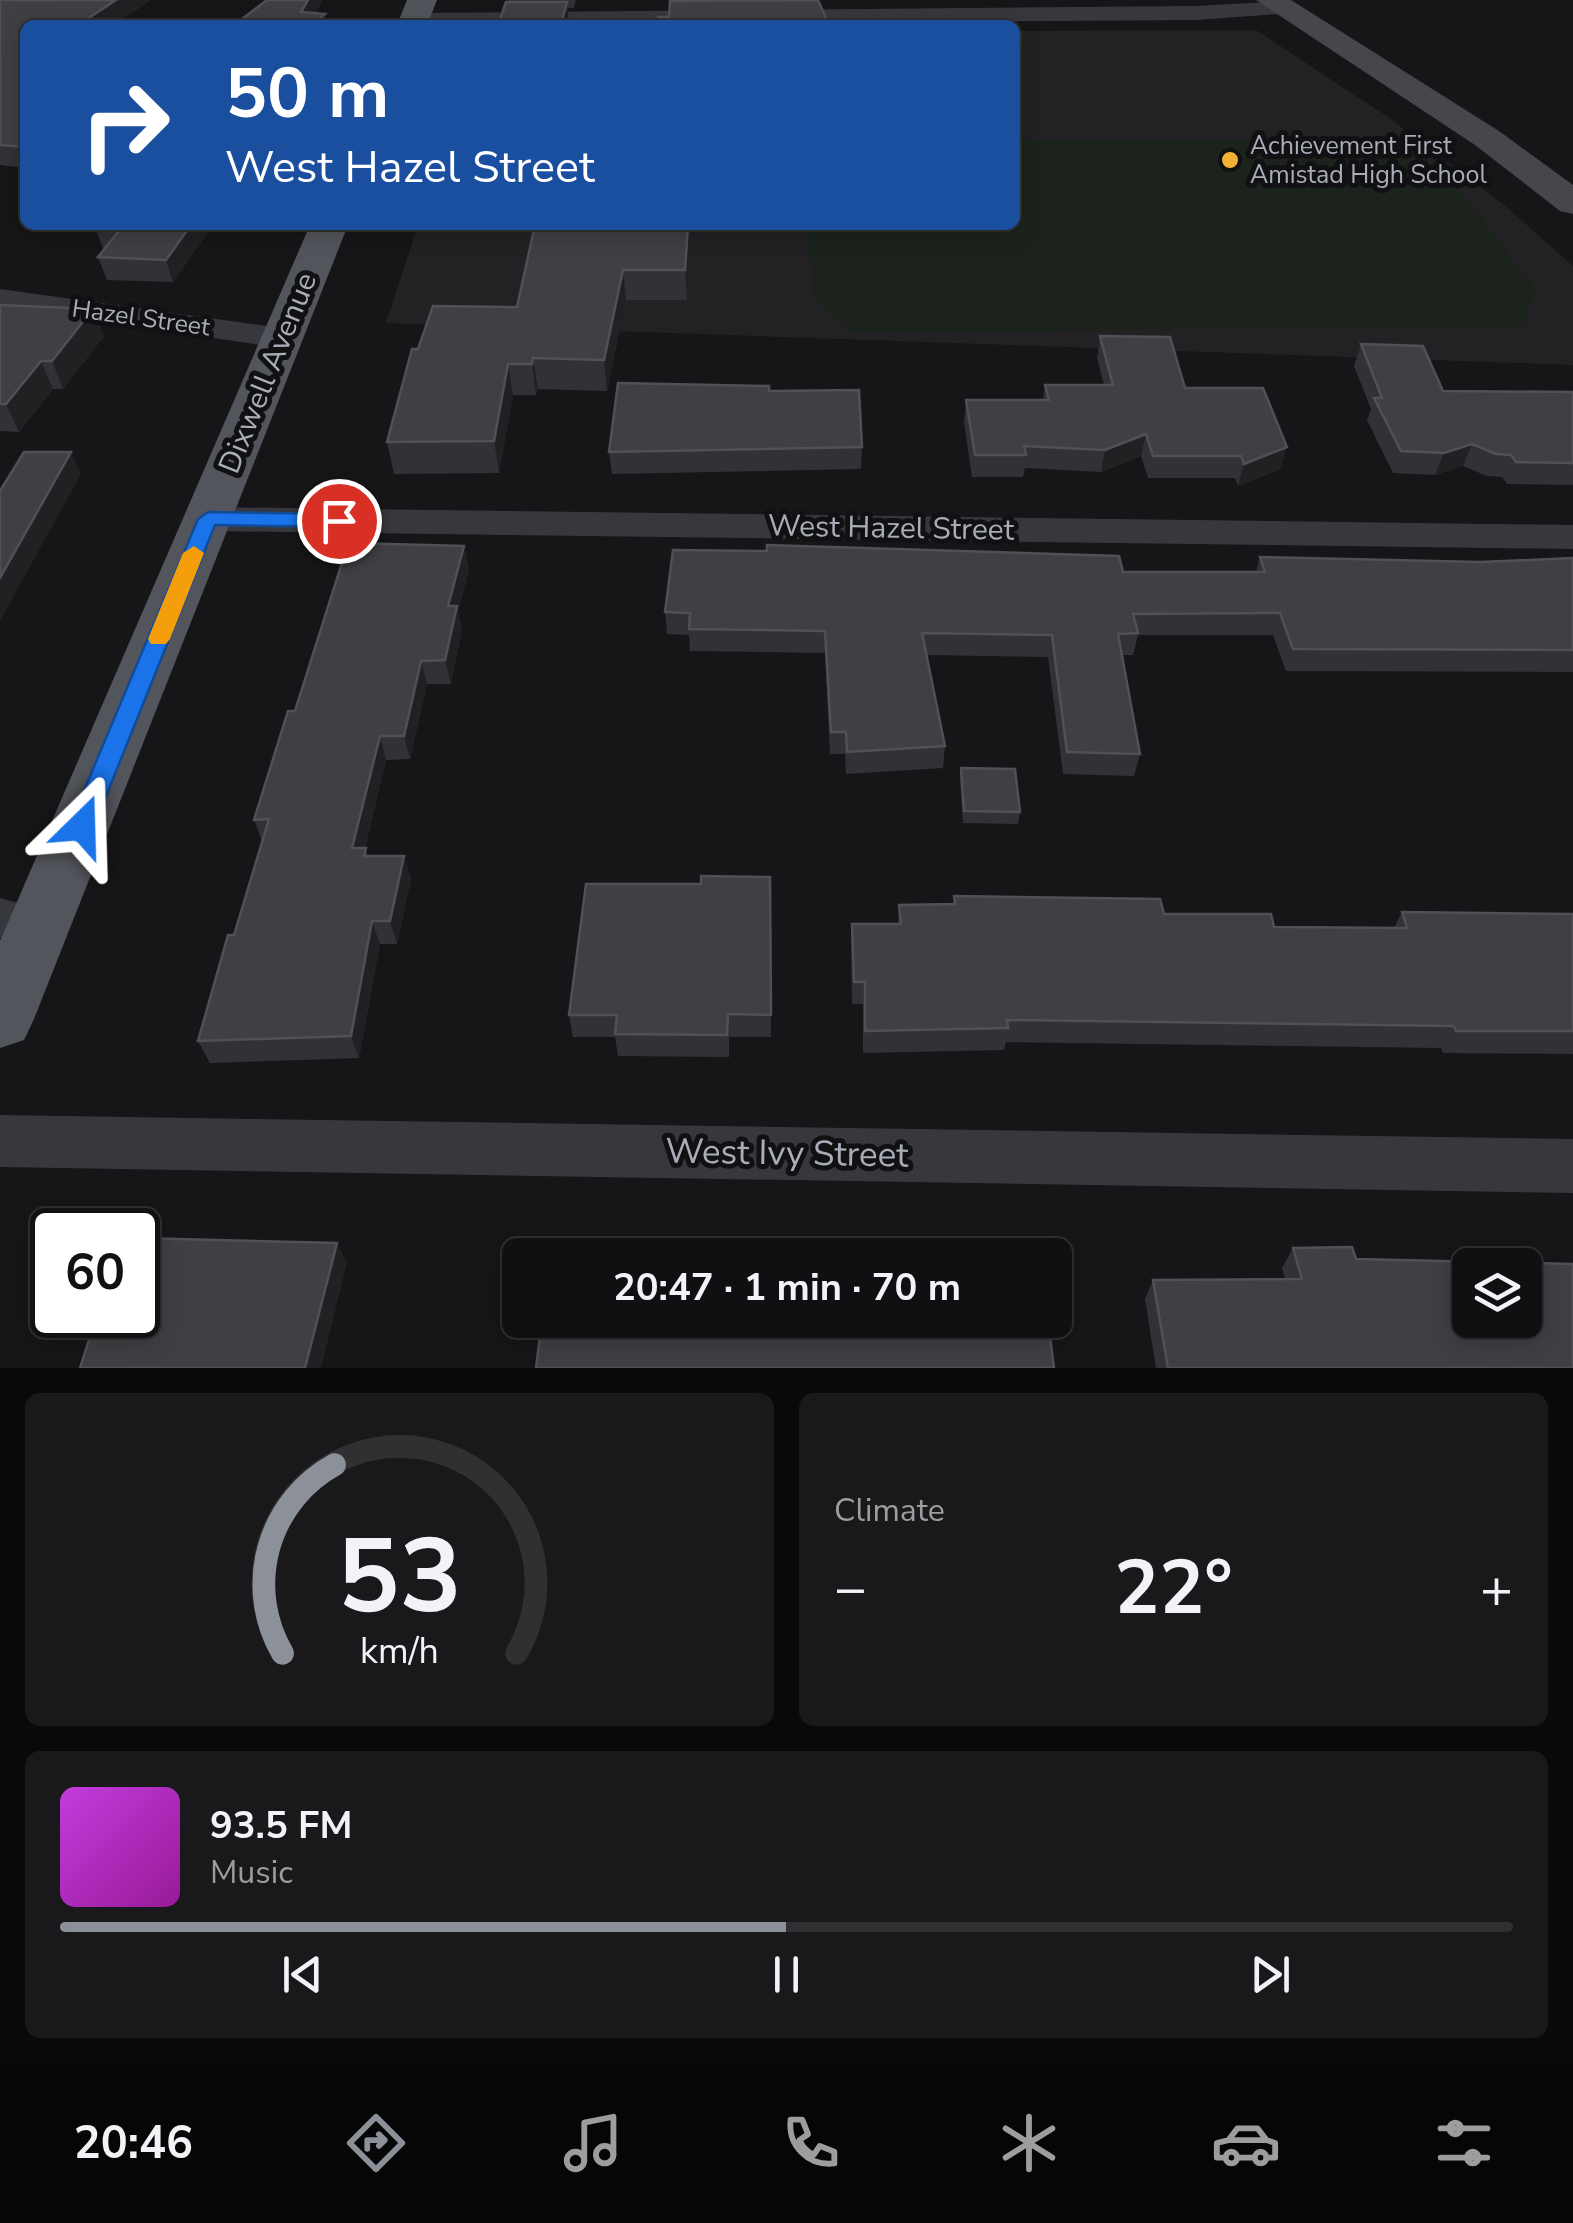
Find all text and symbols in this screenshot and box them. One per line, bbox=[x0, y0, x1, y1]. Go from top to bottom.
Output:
text: 50 m bbox=[225, 46, 389, 142]
icon: right bbox=[60, 60, 190, 190]
place label: Achievement First Amistad High School bbox=[1250, 129, 1487, 192]
text: West Hazel Street bbox=[225, 137, 595, 198]
marker: Achievement First Amistad High School bbox=[1219, 149, 1241, 171]
street label: Dixwell Avenue bbox=[209, 266, 327, 480]
street label: Hazel Street bbox=[70, 291, 212, 345]
pin bbox=[297, 479, 382, 564]
icon: arrive bbox=[312, 494, 367, 549]
street label: West Hazel Street bbox=[767, 505, 1015, 551]
position arrow bbox=[30, 774, 134, 878]
street label: West Ivy Street bbox=[665, 1127, 910, 1179]
speed limit sign: 60 bbox=[30, 1208, 160, 1338]
map controls bbox=[1452, 1248, 1542, 1338]
button: layers bbox=[1452, 1248, 1542, 1338]
text: 20:47 · 1 min · 70 m bbox=[613, 1262, 961, 1313]
text: Climate bbox=[834, 1489, 945, 1532]
text: 53 bbox=[337, 1506, 462, 1648]
text: 22° bbox=[1114, 1537, 1233, 1639]
text: − bbox=[834, 1551, 867, 1626]
text: + bbox=[1480, 1551, 1513, 1626]
text: km/h bbox=[360, 1627, 439, 1676]
text: 93.5 FM bbox=[210, 1800, 352, 1851]
text: Music bbox=[210, 1851, 293, 1894]
icon: previous bbox=[275, 1947, 330, 2002]
icon: pause bbox=[759, 1947, 814, 2002]
icon: next bbox=[1243, 1947, 1298, 2002]
icon: directions bbox=[341, 2108, 411, 2178]
icon: music bbox=[558, 2108, 628, 2178]
icon: phone bbox=[776, 2108, 846, 2178]
icon: climate bbox=[994, 2108, 1064, 2178]
icon: car bbox=[1211, 2108, 1281, 2178]
icon: filters bbox=[1429, 2108, 1499, 2178]
text: 20:46 bbox=[74, 2113, 193, 2174]

